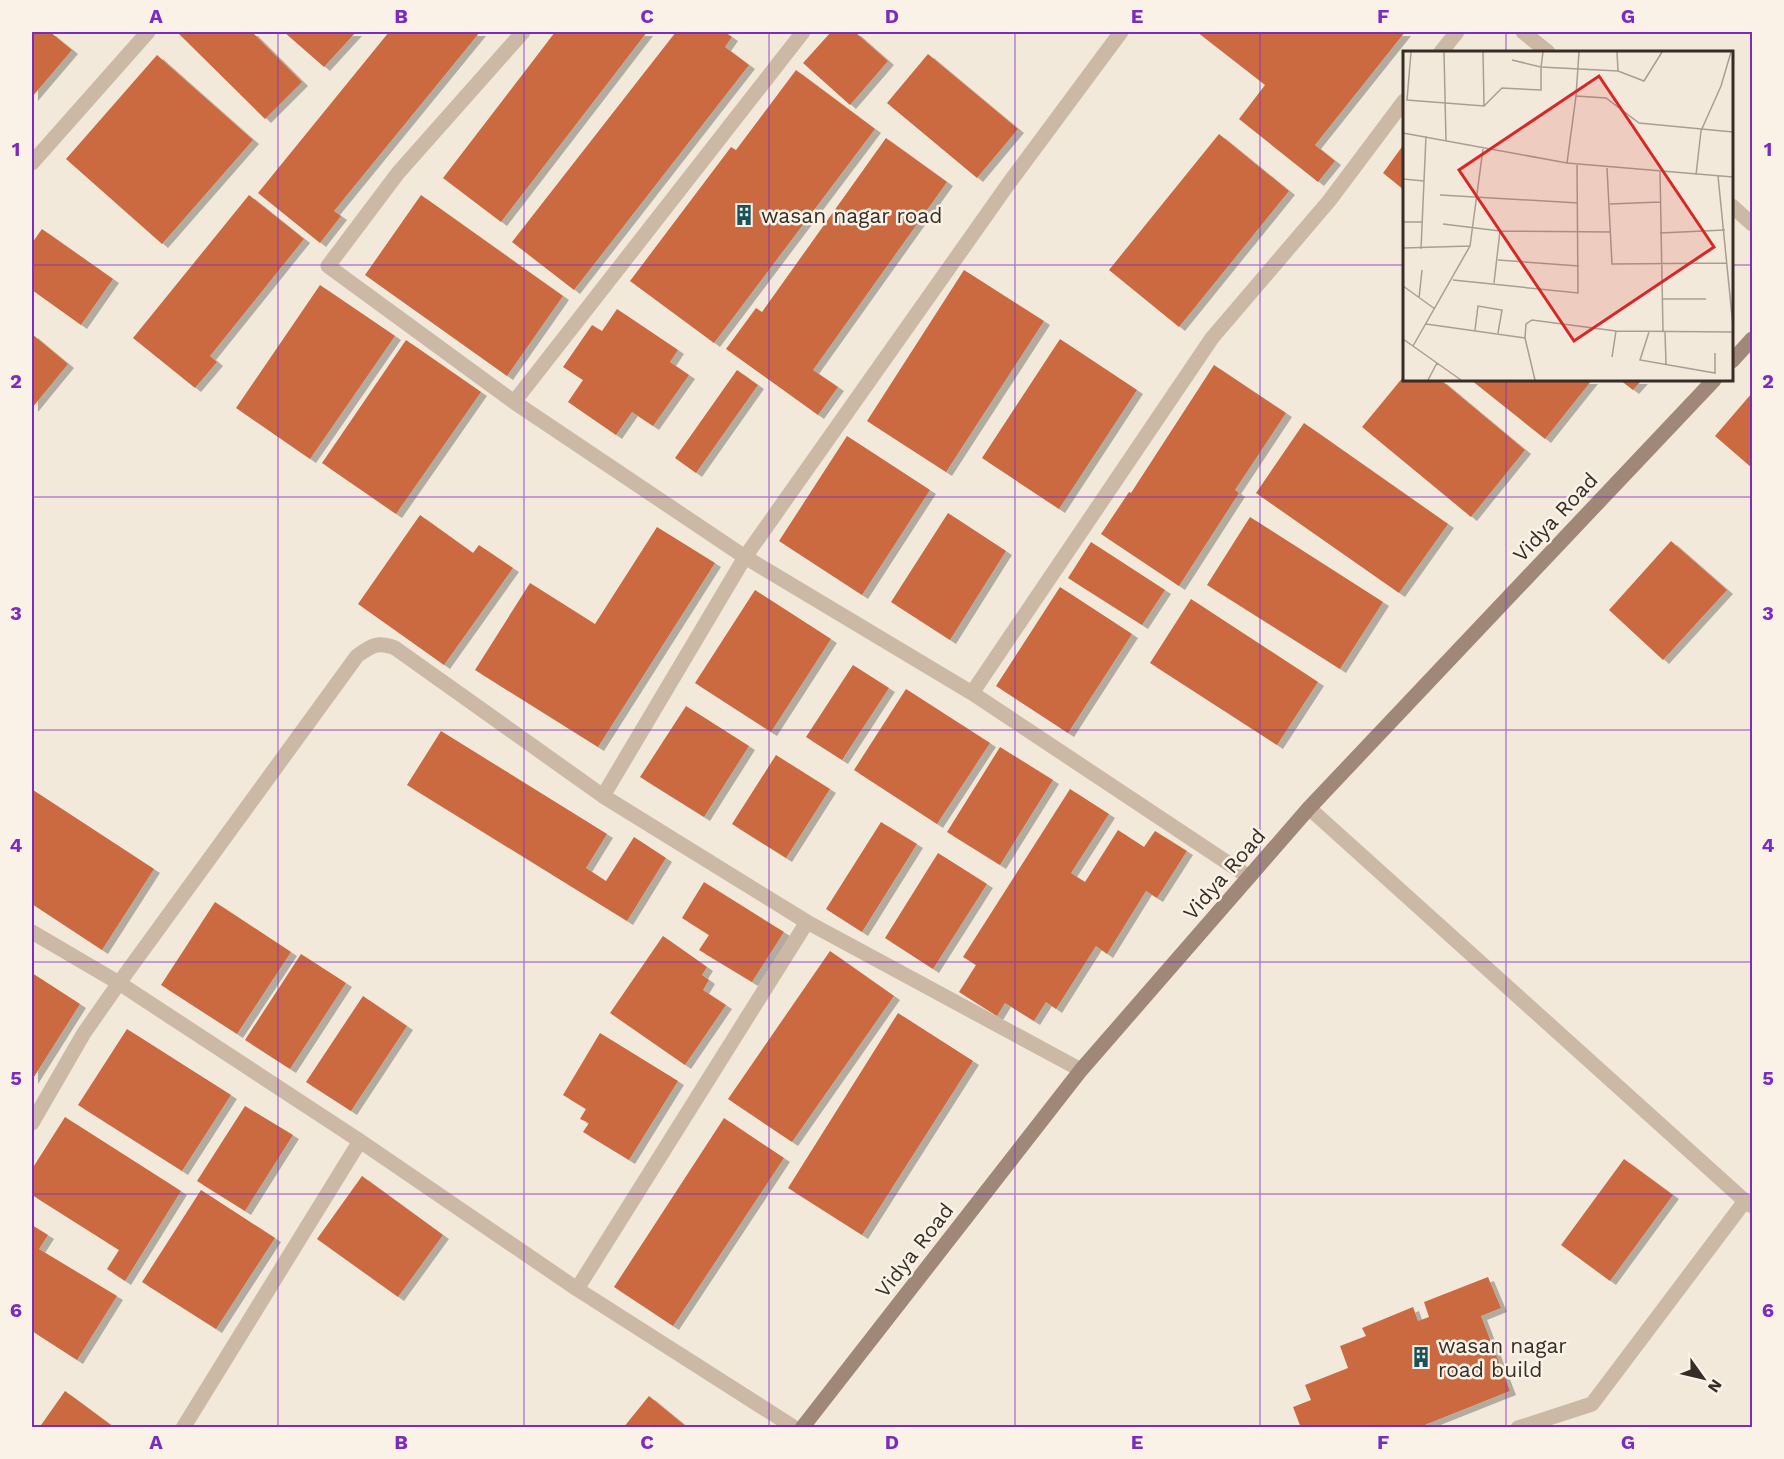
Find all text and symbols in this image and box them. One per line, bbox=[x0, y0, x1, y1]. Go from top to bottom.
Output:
text: A bbox=[149, 4, 163, 28]
text: B bbox=[394, 4, 408, 28]
text: C bbox=[640, 4, 654, 28]
text: D bbox=[885, 4, 899, 28]
text: E bbox=[1131, 4, 1143, 28]
text: F bbox=[1377, 4, 1389, 28]
text: G bbox=[1621, 4, 1635, 28]
inset map bbox=[1403, 51, 1733, 381]
text: 1 bbox=[12, 137, 20, 161]
text: 1 bbox=[1764, 137, 1772, 161]
building icon: wasan nagar road bbox=[732, 203, 756, 227]
place label: wasan nagar road bbox=[761, 203, 942, 228]
text: 2 bbox=[10, 369, 22, 393]
text: 2 bbox=[1762, 369, 1774, 393]
street label: Vidya Road bbox=[1507, 467, 1603, 567]
text: 3 bbox=[10, 601, 22, 625]
text: 3 bbox=[1762, 601, 1774, 625]
street label: Vidya Road bbox=[1178, 823, 1270, 925]
text: 4 bbox=[10, 833, 23, 857]
text: 4 bbox=[1762, 833, 1775, 857]
text: 5 bbox=[10, 1066, 22, 1090]
text: 5 bbox=[1762, 1066, 1774, 1090]
street label: Vidya Road bbox=[869, 1198, 959, 1302]
text: 6 bbox=[10, 1298, 22, 1322]
text: 6 bbox=[1762, 1298, 1774, 1322]
place label: wasan nagar road build bbox=[1438, 1333, 1567, 1382]
building icon: wasan nagar road build bbox=[1409, 1345, 1433, 1369]
north arrow bbox=[1673, 1348, 1733, 1408]
text: N bbox=[1704, 1376, 1726, 1396]
text: A bbox=[149, 1430, 163, 1454]
text: B bbox=[394, 1430, 408, 1454]
text: C bbox=[640, 1430, 654, 1454]
text: D bbox=[885, 1430, 899, 1454]
text: E bbox=[1131, 1430, 1143, 1454]
text: F bbox=[1377, 1430, 1389, 1454]
text: G bbox=[1621, 1430, 1635, 1454]

